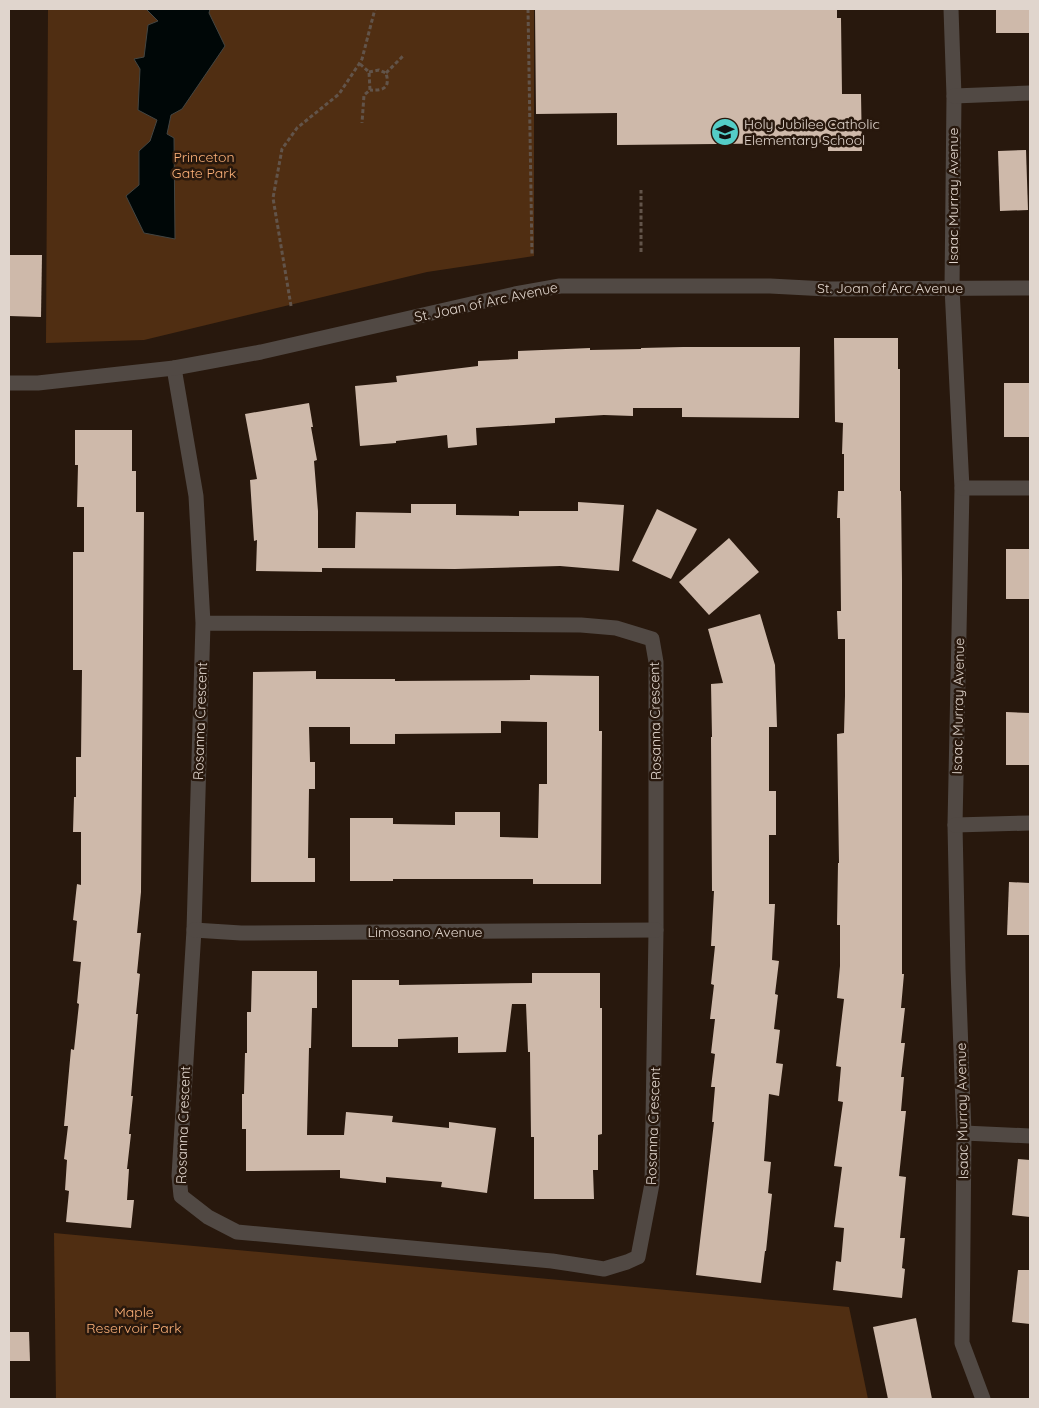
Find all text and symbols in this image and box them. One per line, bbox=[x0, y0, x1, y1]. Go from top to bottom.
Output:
place label: Holy Jubilee Catholic Elementary School bbox=[744, 115, 880, 149]
school or university icon: Holy Jubilee Catholic Elementary School bbox=[710, 117, 740, 147]
street label: Isaac Murray Avenue bbox=[944, 128, 962, 264]
park label: Princeton Gate Park bbox=[172, 148, 236, 182]
street label: St. Joan of Arc Avenue bbox=[413, 278, 559, 326]
street label: St. Joan of Arc Avenue bbox=[817, 279, 963, 297]
street label: Isaac Murray Avenue bbox=[948, 637, 968, 774]
street label: Rosanna Crescent bbox=[189, 661, 211, 780]
street label: Rosanna Crescent bbox=[645, 662, 665, 780]
street label: Limosano Avenue bbox=[367, 923, 483, 941]
street label: Isaac Murray Avenue bbox=[952, 1042, 972, 1179]
street label: Rosanna Crescent bbox=[172, 1065, 194, 1184]
street label: Rosanna Crescent bbox=[642, 1066, 664, 1185]
park label: Maple Reservoir Park bbox=[86, 1303, 182, 1337]

